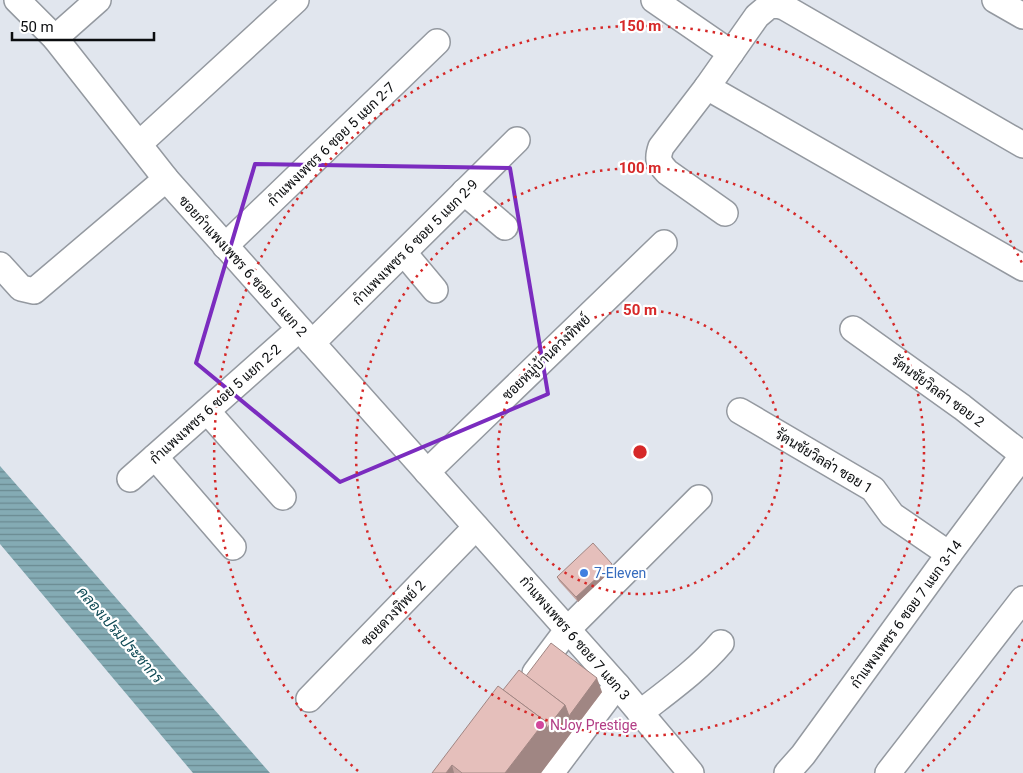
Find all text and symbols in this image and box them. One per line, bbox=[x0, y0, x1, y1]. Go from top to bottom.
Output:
scale bar bbox=[12, 10, 155, 42]
text: 150 m bbox=[619, 17, 661, 35]
text: 50 m bbox=[20, 18, 54, 36]
street label: กำแพงเพชร 6 ซอย 5 แยก 2-7 bbox=[264, 79, 398, 209]
text: 100 m bbox=[619, 159, 661, 177]
street label: กำแพงเพชร 6 ซอย 5 แยก 2-9 bbox=[349, 176, 481, 308]
street label: ซอยกำแพงเพชร 6 ซอย 5 แยก 2 bbox=[176, 192, 311, 340]
text: 50 m bbox=[623, 301, 657, 319]
street label: ซอยหมู่บ้านดวงทิพย์ bbox=[498, 310, 595, 405]
street label: กำแพงเพชร 6 ซอย 5 แยก 2-2 bbox=[146, 341, 284, 467]
street label: รัตนชัยวิลล่า ซอย 2 bbox=[889, 352, 988, 430]
street label: รัตนชัยวิลล่า ซอย 1 bbox=[773, 426, 875, 496]
centre of rings bbox=[631, 443, 649, 461]
street label: กำแพงเพชร 6 ซอย 7 แยก 3-14 bbox=[847, 537, 965, 691]
place label: 7-Eleven bbox=[594, 565, 646, 581]
marker: 7-Eleven bbox=[578, 567, 590, 579]
street label: กำแพงเพชร 6 ซอย 7 แยก 3 bbox=[517, 573, 633, 703]
street label: ซอยดวงทิพย์ 2 bbox=[357, 576, 428, 649]
water label: คลองเปรมประชากร bbox=[73, 583, 167, 687]
place label: NJoy Prestige bbox=[550, 717, 637, 733]
marker: NJoy Prestige bbox=[534, 719, 546, 731]

